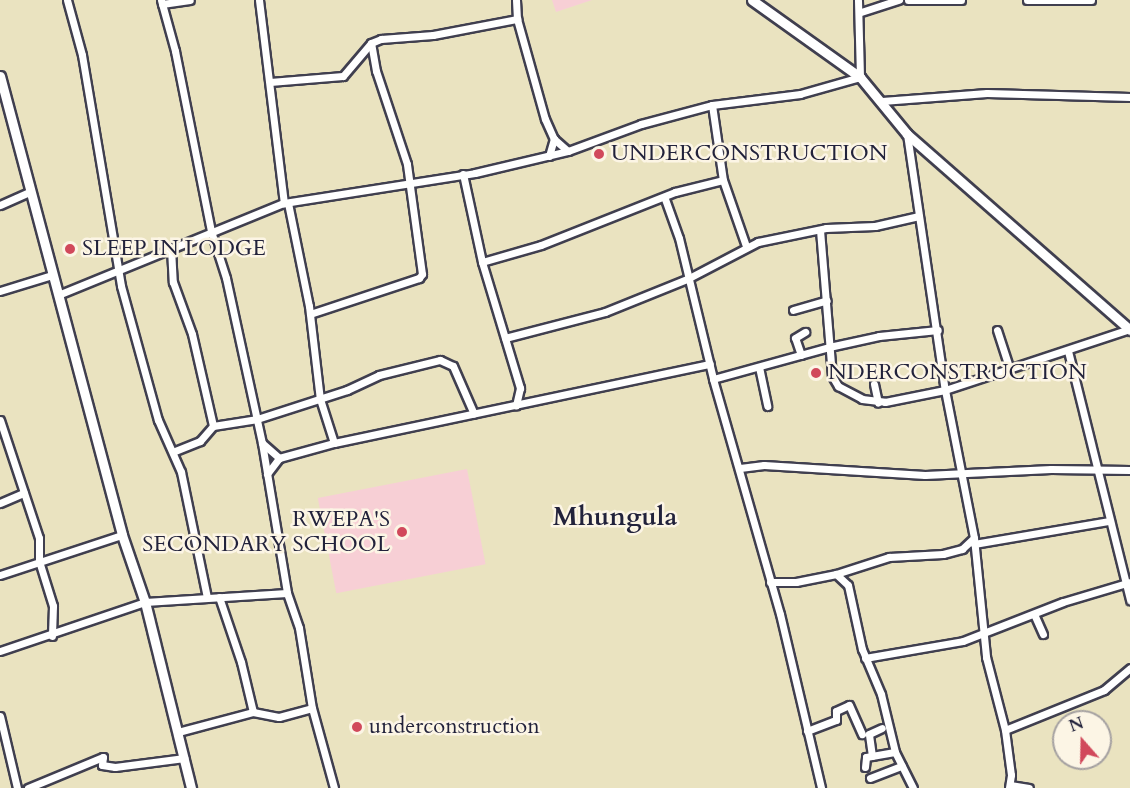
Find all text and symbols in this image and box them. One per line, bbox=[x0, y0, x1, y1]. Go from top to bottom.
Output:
place label: UNDERCONSTRUCTION bbox=[611, 141, 888, 167]
marker: UNDERCONSTRUCTION bbox=[592, 147, 606, 161]
place label: SLEEP IN LODGE bbox=[82, 236, 266, 262]
marker: SLEEP IN LODGE bbox=[63, 242, 77, 256]
place label: NDERCONSTRUCTION bbox=[828, 360, 1087, 386]
marker: NDERCONSTRUCTION bbox=[809, 366, 823, 380]
district label: Mhungula bbox=[553, 501, 677, 533]
place label: RWEPA'S SECONDARY SCHOOL bbox=[142, 506, 390, 558]
marker: RWEPA'S SECONDARY SCHOOL bbox=[395, 525, 409, 539]
north arrow bbox=[1052, 710, 1112, 770]
text: N bbox=[1066, 712, 1087, 738]
place label: underconstruction bbox=[369, 714, 540, 740]
marker: underconstruction bbox=[350, 720, 364, 734]

